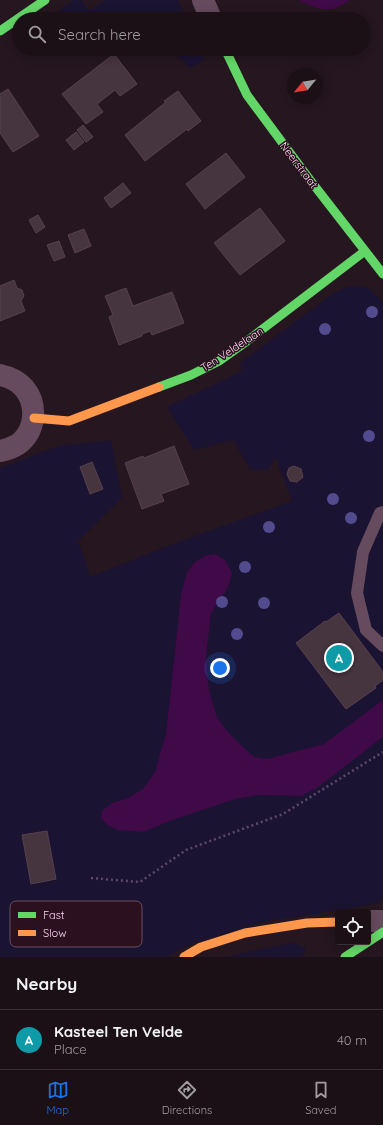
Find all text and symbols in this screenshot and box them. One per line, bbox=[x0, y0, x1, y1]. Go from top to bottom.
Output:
search box bbox=[12, 12, 371, 56]
icon: search bbox=[26, 23, 48, 45]
text: Search here bbox=[58, 25, 141, 44]
north arrow bbox=[287, 68, 323, 104]
street label: Neerstraat bbox=[277, 139, 321, 191]
street label: Ten Veldelaan bbox=[198, 324, 266, 374]
pin: A bbox=[326, 643, 352, 673]
your location bbox=[210, 658, 230, 678]
legend bbox=[10, 901, 142, 947]
text: Fast bbox=[43, 908, 65, 922]
map controls bbox=[335, 909, 371, 945]
button: locate bbox=[335, 909, 371, 945]
text: Slow bbox=[43, 926, 67, 940]
text: Nearby bbox=[16, 973, 77, 994]
text: Kasteel Ten Velde bbox=[54, 1022, 183, 1041]
text: A bbox=[25, 1032, 33, 1048]
text: 40 m bbox=[337, 1032, 367, 1048]
text: Place bbox=[54, 1041, 87, 1057]
tab: Map bbox=[46, 1079, 69, 1117]
tab: Directions bbox=[162, 1079, 212, 1117]
tab: Saved bbox=[305, 1079, 337, 1117]

